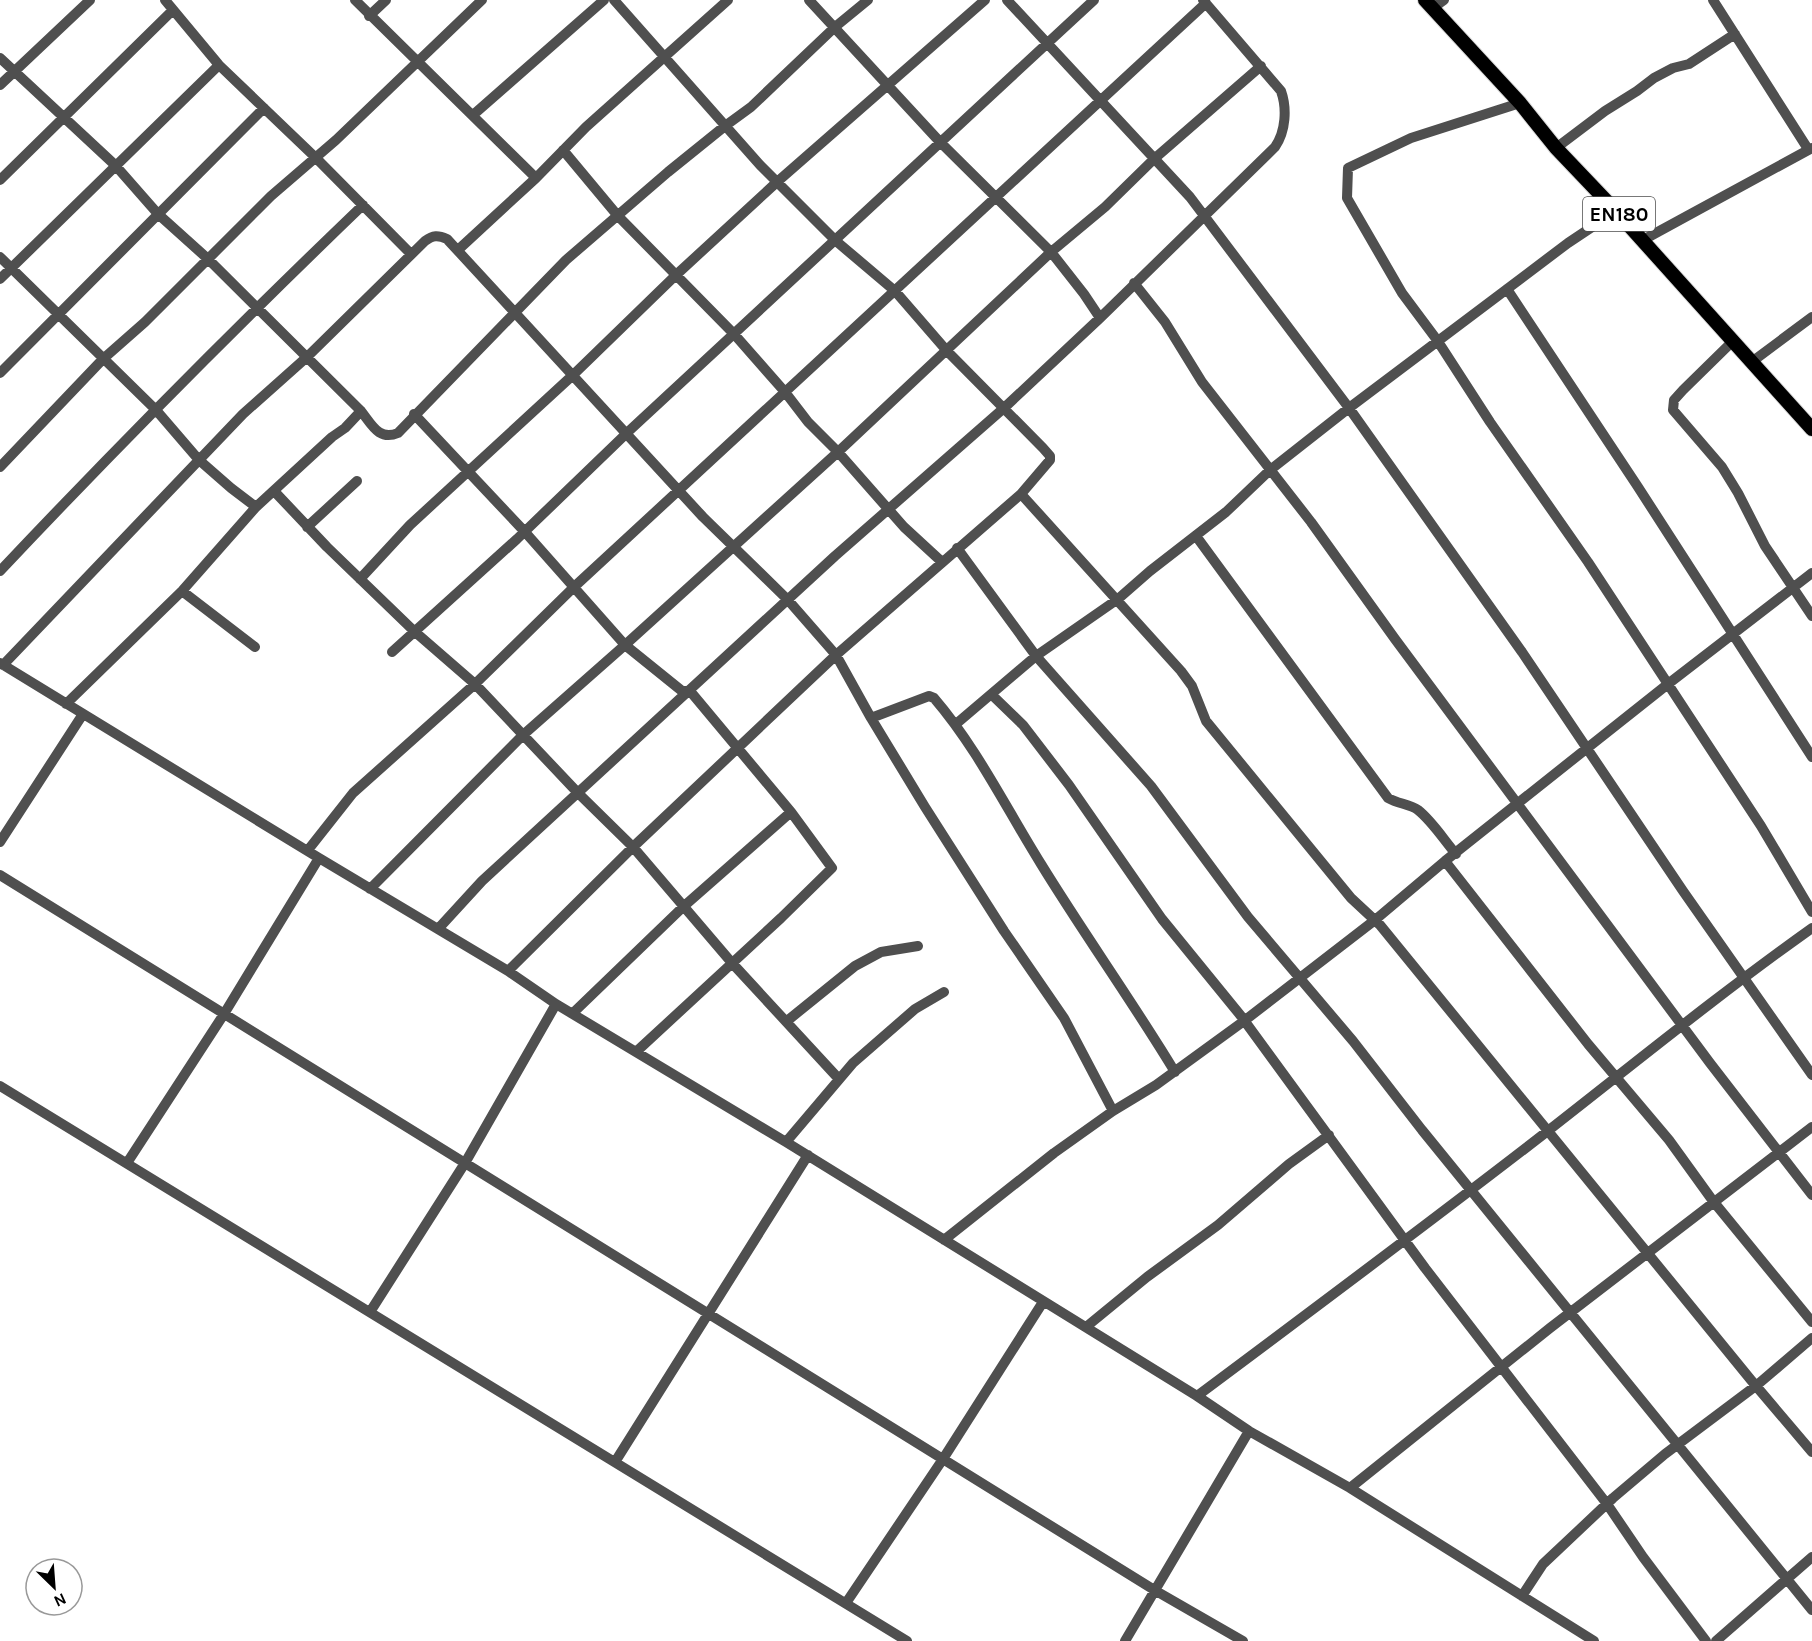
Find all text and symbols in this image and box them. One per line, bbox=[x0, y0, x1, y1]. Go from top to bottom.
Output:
road number: EN180 bbox=[1583, 197, 1655, 231]
north arrow bbox=[24, 1557, 84, 1617]
text: N bbox=[51, 1589, 69, 1611]

